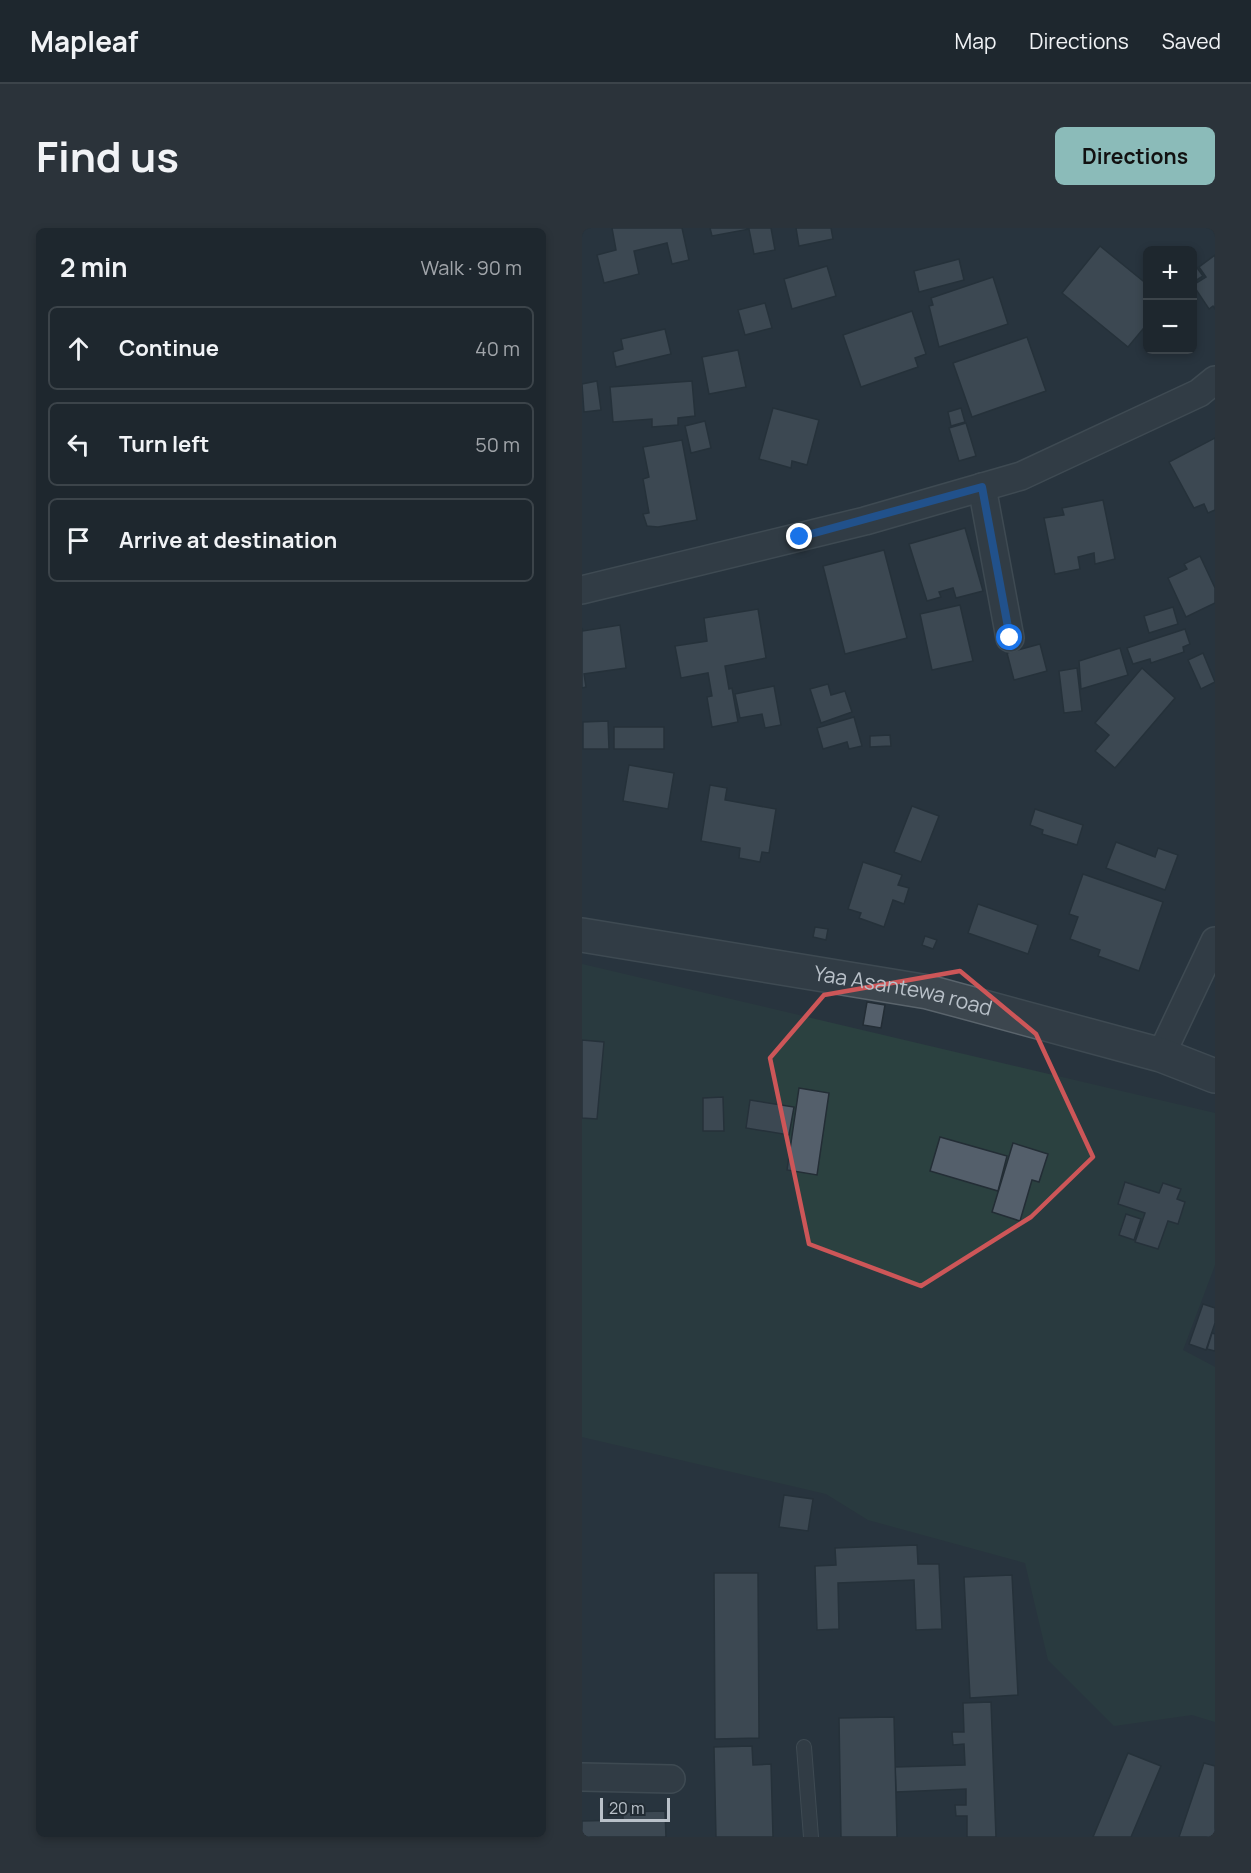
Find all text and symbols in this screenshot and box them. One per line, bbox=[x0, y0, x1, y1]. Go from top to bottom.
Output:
text: Mapleaf bbox=[30, 22, 138, 60]
text: Map bbox=[955, 27, 996, 55]
text: Directions bbox=[1029, 27, 1129, 55]
text: Saved bbox=[1162, 27, 1221, 55]
text: Find us bbox=[36, 127, 179, 185]
button: Directions bbox=[1055, 127, 1215, 185]
map controls bbox=[1143, 246, 1197, 354]
button: + bbox=[1143, 246, 1197, 300]
text: 2 min bbox=[60, 249, 128, 285]
text: Walk · 90 m bbox=[420, 254, 522, 281]
button: − bbox=[1143, 300, 1197, 354]
icon: ahead bbox=[62, 332, 95, 365]
text: Continue bbox=[119, 333, 219, 363]
text: 40 m bbox=[475, 335, 520, 362]
icon: left bbox=[62, 428, 95, 461]
text: Turn left bbox=[119, 429, 209, 459]
text: 50 m bbox=[475, 431, 520, 458]
route end bbox=[786, 523, 812, 549]
icon: arrive bbox=[62, 524, 95, 557]
text: Arrive at destination bbox=[119, 525, 337, 555]
route start bbox=[996, 624, 1022, 650]
street label: Yaa Asantewa road bbox=[812, 958, 996, 1022]
scale bar bbox=[600, 1795, 670, 1822]
text: 20 m bbox=[609, 1797, 645, 1819]

